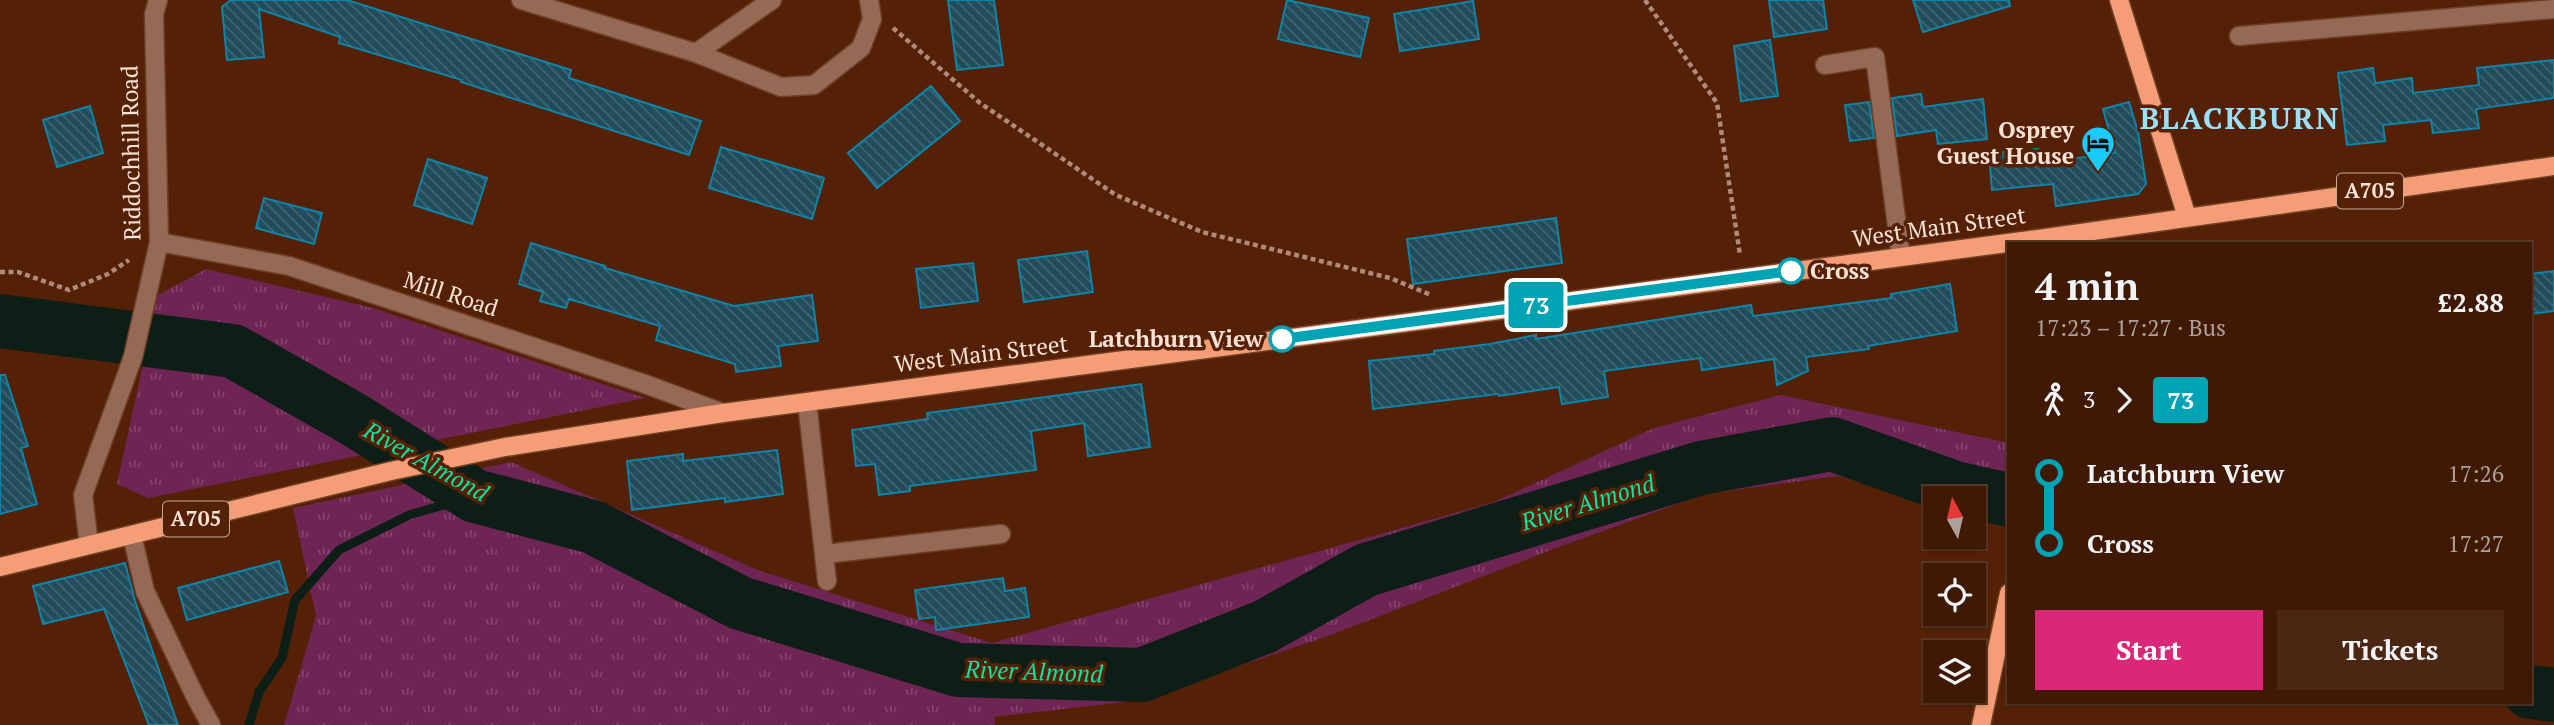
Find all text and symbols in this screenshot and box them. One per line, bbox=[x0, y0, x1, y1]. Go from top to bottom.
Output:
street label: Riddochhill Road bbox=[113, 65, 148, 241]
district label: BLACKBURN bbox=[2140, 98, 2340, 138]
place label: Osprey Guest House bbox=[1937, 114, 2075, 171]
hotel icon: Osprey Guest House bbox=[2079, 124, 2117, 173]
road number: A705 bbox=[2337, 174, 2403, 208]
street label: West Main Street bbox=[1850, 199, 2028, 254]
place label: Cross bbox=[1810, 255, 1869, 286]
marker: Cross bbox=[1778, 258, 1804, 284]
text: 4 min bbox=[2035, 261, 2139, 311]
street label: Mill Road bbox=[400, 264, 503, 323]
line badge: 73 bbox=[1504, 282, 1568, 328]
text: £2.88 bbox=[2438, 285, 2504, 319]
text: 73 bbox=[1522, 289, 1550, 321]
text: 17:23 – 17:27 · Bus bbox=[2035, 312, 2226, 343]
place label: Latchburn View bbox=[1089, 323, 1264, 354]
marker: Latchburn View bbox=[1269, 326, 1295, 352]
street label: West Main Street bbox=[892, 327, 1070, 380]
icon: walk bbox=[2035, 381, 2073, 419]
icon: forward bbox=[2105, 381, 2143, 419]
text: 3 bbox=[2083, 384, 2095, 415]
text: 73 bbox=[2167, 384, 2194, 416]
water label: River Almond bbox=[358, 413, 496, 509]
text: Latchburn View bbox=[2087, 456, 2284, 490]
text: 17:26 bbox=[2447, 458, 2504, 489]
water label: River Almond bbox=[1516, 466, 1659, 538]
north arrow bbox=[1923, 486, 1986, 550]
map controls bbox=[1923, 486, 1986, 703]
road number: A705 bbox=[163, 502, 229, 536]
text: Cross bbox=[2087, 526, 2154, 560]
text: 17:27 bbox=[2447, 528, 2504, 559]
button: locate bbox=[1923, 563, 1986, 626]
button: Start bbox=[2035, 610, 2263, 690]
button: Tickets bbox=[2277, 610, 2504, 690]
button: layers bbox=[1923, 640, 1986, 703]
water label: River Almond bbox=[964, 653, 1105, 689]

